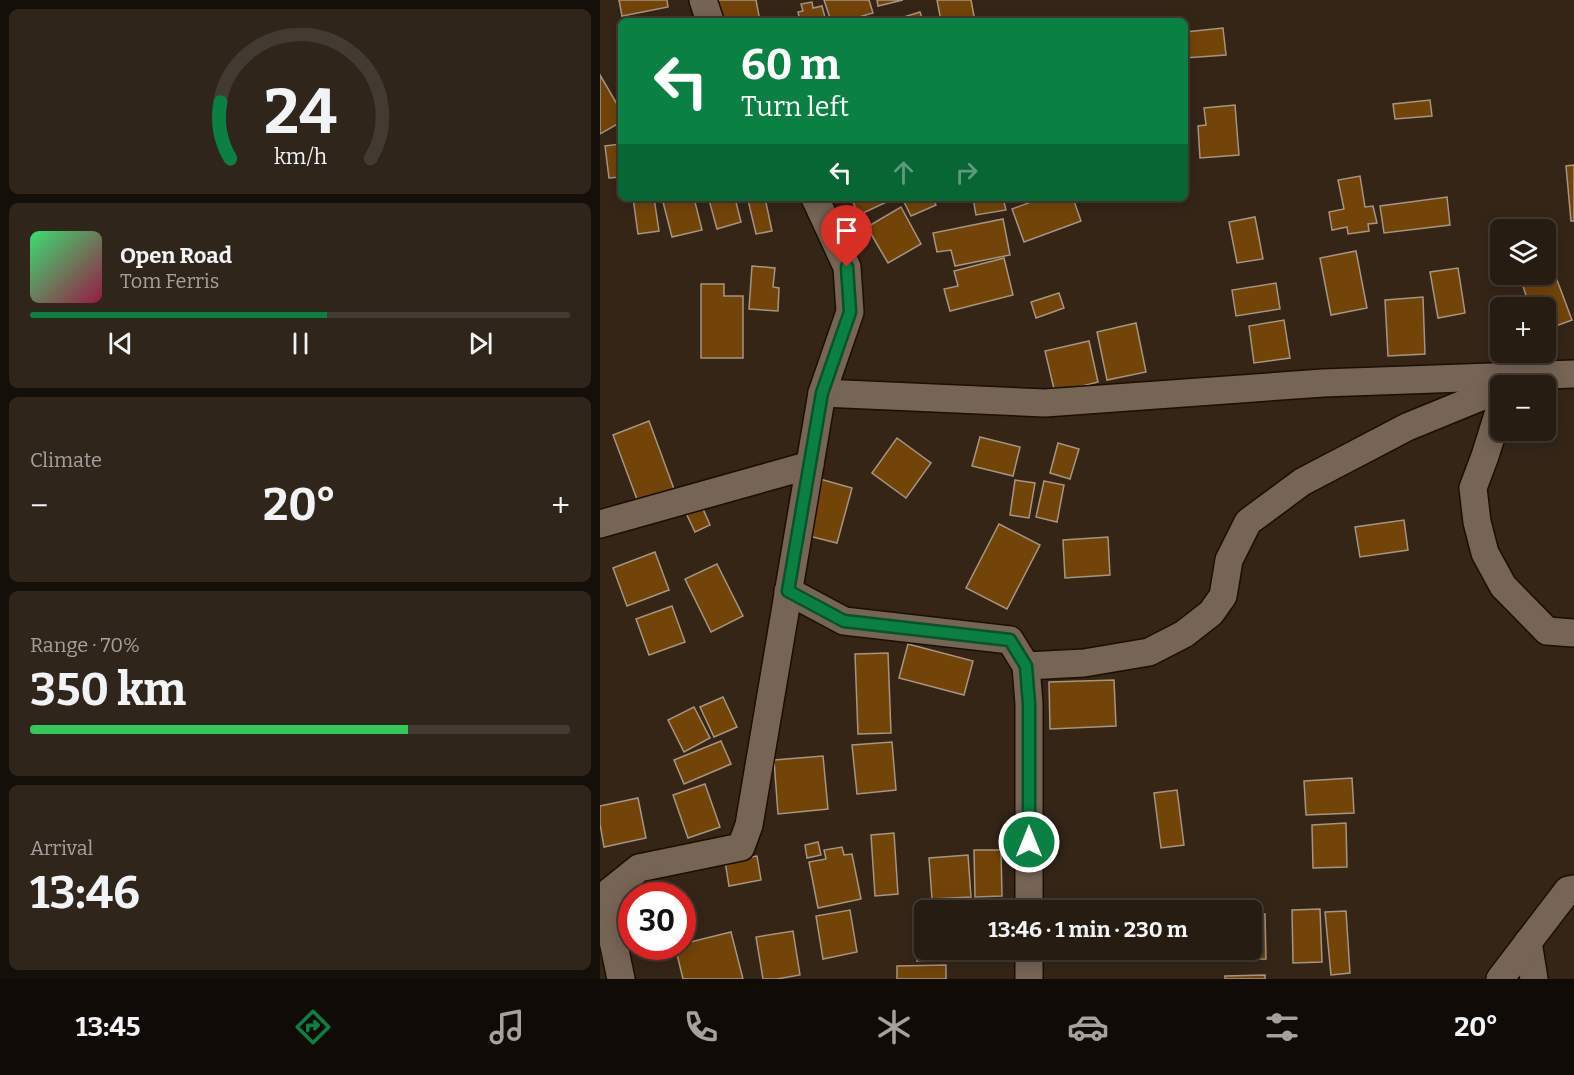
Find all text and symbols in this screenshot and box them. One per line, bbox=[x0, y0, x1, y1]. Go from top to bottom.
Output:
text: 60 m bbox=[741, 40, 840, 90]
icon: left bbox=[642, 42, 720, 120]
text: 24 bbox=[263, 75, 337, 150]
text: Turn left bbox=[741, 91, 849, 123]
text: km/h bbox=[273, 144, 327, 170]
icon: left bbox=[824, 156, 857, 189]
icon: ahead bbox=[887, 156, 920, 189]
icon: right bbox=[950, 156, 983, 189]
pin bbox=[821, 205, 872, 267]
icon: arrive bbox=[830, 214, 863, 247]
map controls bbox=[1490, 219, 1556, 441]
button: layers bbox=[1490, 219, 1556, 285]
text: Open Road bbox=[120, 242, 232, 269]
text: Tom Ferris bbox=[120, 269, 219, 293]
button: + bbox=[1490, 297, 1556, 363]
icon: previous bbox=[104, 327, 137, 360]
icon: pause bbox=[284, 327, 317, 360]
icon: next bbox=[464, 327, 497, 360]
button: − bbox=[1490, 375, 1556, 441]
text: Climate bbox=[30, 448, 102, 472]
text: 20° bbox=[263, 478, 336, 532]
text: − bbox=[30, 486, 48, 526]
text: + bbox=[551, 486, 570, 526]
text: Range · 70% bbox=[30, 633, 140, 657]
text: 350 km bbox=[30, 663, 186, 717]
position arrow bbox=[997, 810, 1061, 874]
text: Arrival bbox=[30, 836, 93, 860]
text: 13:46 bbox=[30, 866, 140, 920]
speed limit sign: 30 bbox=[618, 882, 696, 960]
text: 13:46 · 1 min · 230 m bbox=[988, 916, 1188, 943]
icon: directions bbox=[292, 1006, 334, 1048]
icon: music bbox=[486, 1006, 528, 1048]
icon: phone bbox=[680, 1006, 722, 1048]
icon: climate bbox=[873, 1006, 915, 1048]
icon: car bbox=[1067, 1006, 1109, 1048]
icon: filters bbox=[1261, 1006, 1303, 1048]
text: 13:45 bbox=[76, 1011, 141, 1043]
text: 20° bbox=[1454, 1011, 1498, 1043]

